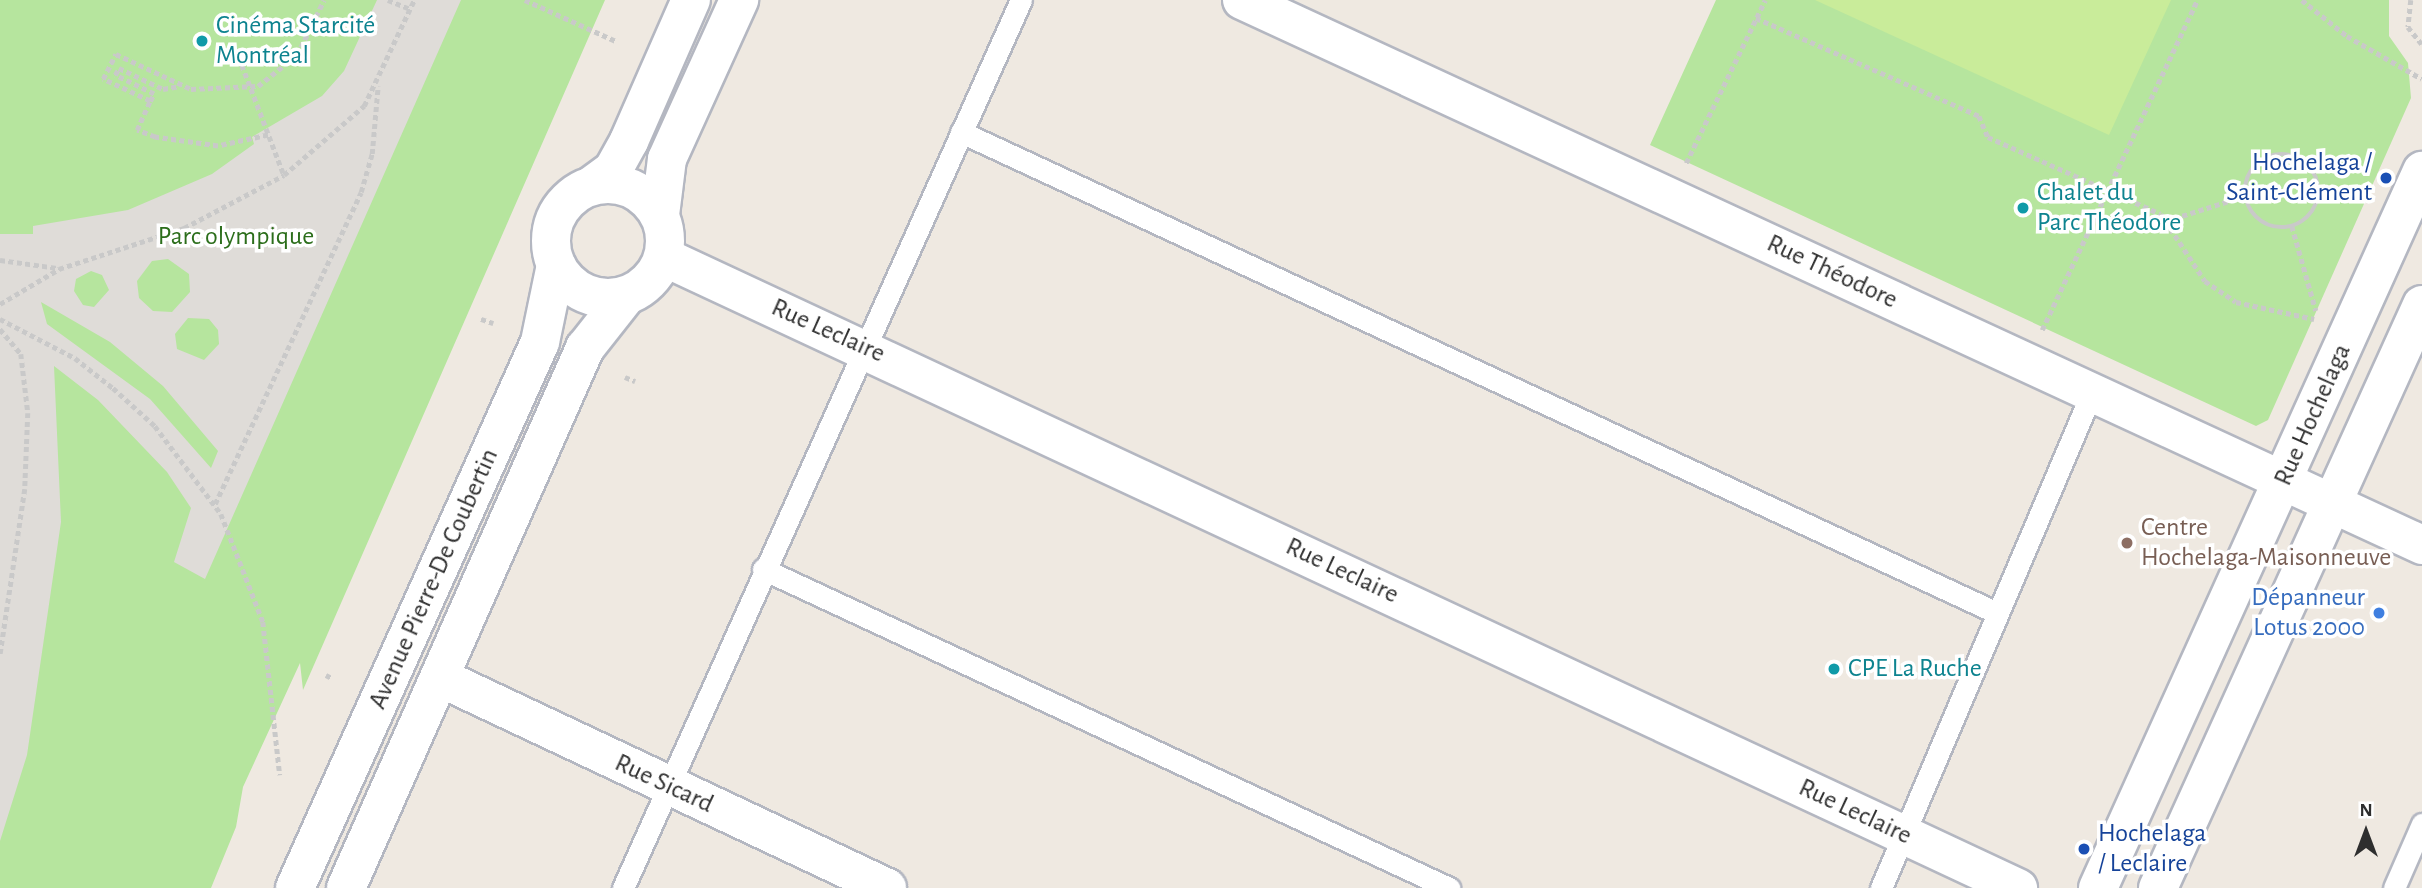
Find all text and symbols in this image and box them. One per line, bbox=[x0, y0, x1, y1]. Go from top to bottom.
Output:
place label: Cinéma Starcité Montréal bbox=[216, 10, 375, 72]
marker: Cinéma Starcité Montréal bbox=[194, 33, 210, 49]
place label: Hochelaga / Saint-Clément bbox=[2226, 147, 2372, 208]
marker: Hochelaga / Saint-Clément bbox=[2378, 170, 2394, 186]
place label: Chalet du Parc Théodore bbox=[2037, 177, 2181, 238]
marker: Chalet du Parc Théodore bbox=[2015, 200, 2031, 216]
park label: Parc olympique bbox=[158, 221, 314, 253]
street label: Rue Théodore bbox=[1762, 228, 1902, 316]
street label: Rue Leclaire bbox=[766, 292, 890, 370]
street label: Rue Hochelaga bbox=[2268, 339, 2358, 491]
street label: Avenue Pierre-De Coubertin bbox=[362, 444, 506, 714]
place label: Centre Hochelaga-Maisonneuve bbox=[2141, 512, 2391, 574]
street label: Rue Leclaire bbox=[1281, 531, 1403, 611]
marker: Centre Hochelaga-Maisonneuve bbox=[2119, 535, 2135, 551]
place label: Dépanneur Lotus 2000 bbox=[2251, 582, 2365, 644]
marker: Dépanneur Lotus 2000 bbox=[2371, 605, 2387, 621]
place label: CPE La Ruche bbox=[1848, 653, 1982, 685]
marker: CPE La Ruche bbox=[1826, 661, 1842, 677]
street label: Rue Sicard bbox=[610, 748, 718, 820]
street label: Rue Leclaire bbox=[1794, 772, 1916, 852]
north arrow bbox=[2331, 797, 2401, 867]
text: N bbox=[2359, 801, 2373, 820]
place label: Hochelaga / Leclaire bbox=[2098, 818, 2206, 880]
marker: Hochelaga / Leclaire bbox=[2076, 841, 2092, 857]

